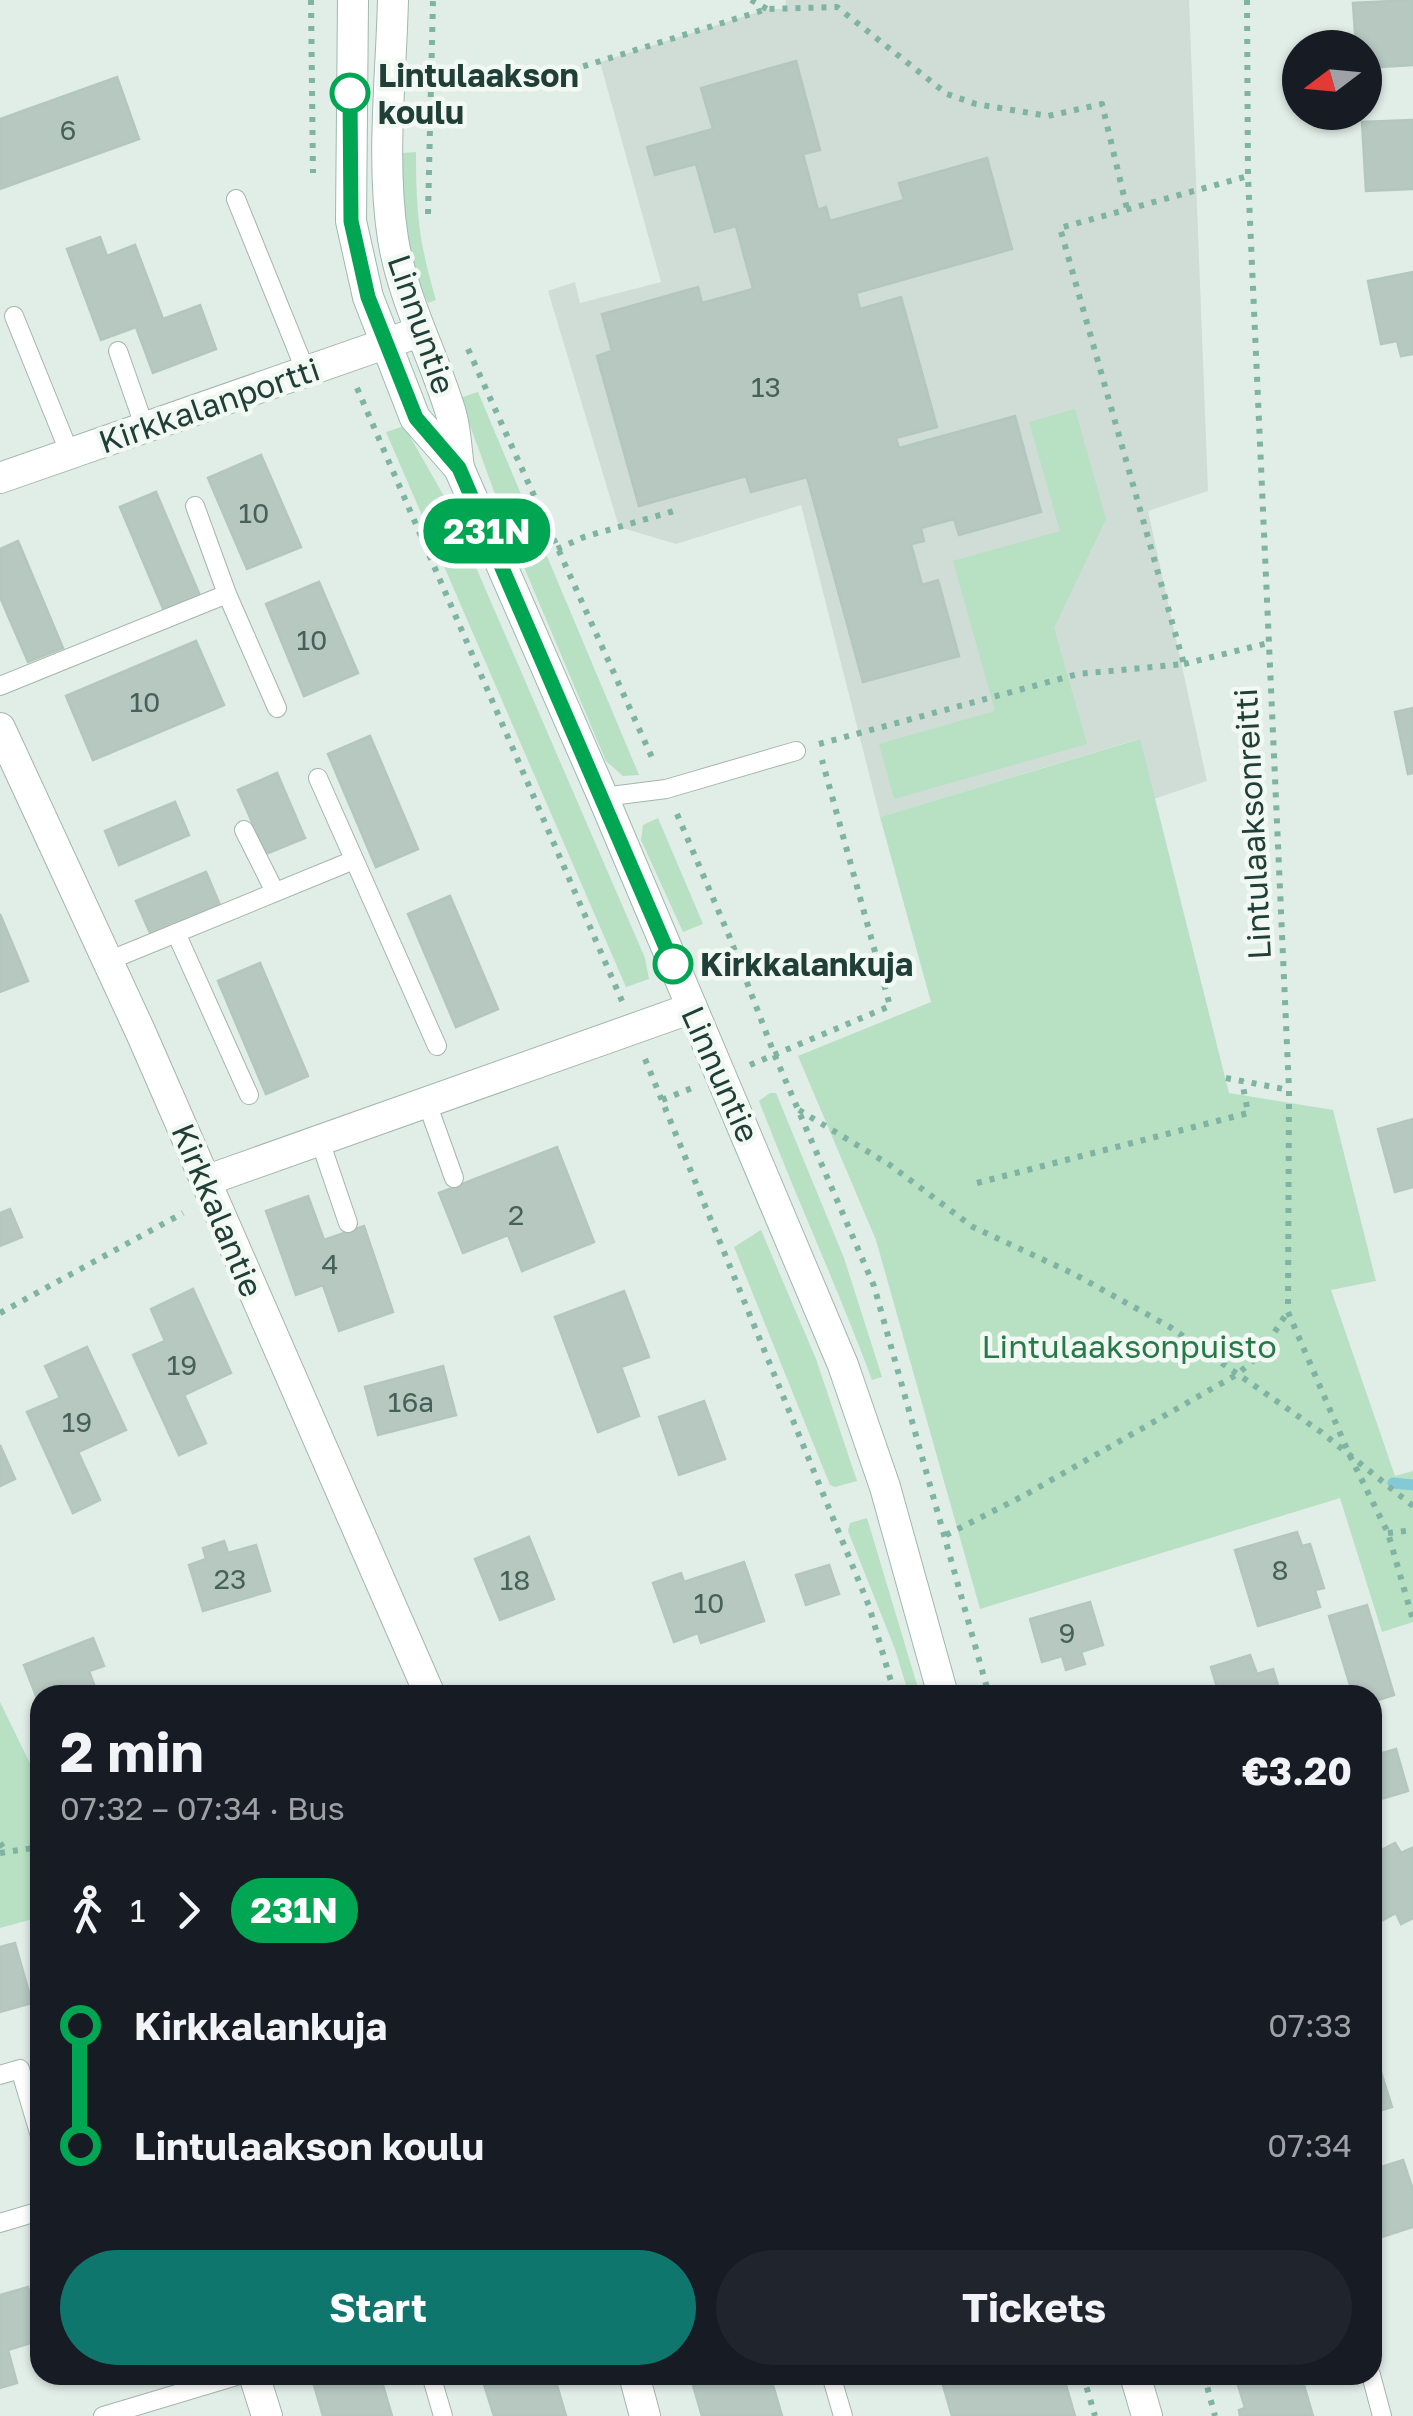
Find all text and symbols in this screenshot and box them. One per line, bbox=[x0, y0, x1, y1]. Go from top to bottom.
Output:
north arrow bbox=[1282, 30, 1382, 130]
map controls bbox=[1282, 30, 1382, 130]
place label: Lintulaakson koulu bbox=[378, 56, 579, 131]
marker: Lintulaakson koulu bbox=[331, 74, 369, 112]
house number: 6 bbox=[60, 113, 76, 146]
street label: Linnuntie bbox=[380, 249, 464, 399]
street label: Kirkkalanportti bbox=[94, 349, 324, 461]
house number: 13 bbox=[751, 370, 781, 403]
house number: 10 bbox=[239, 496, 269, 529]
line badge: 231N bbox=[417, 498, 557, 564]
text: 231N bbox=[443, 510, 531, 552]
house number: 10 bbox=[297, 623, 327, 656]
house number: 10 bbox=[130, 685, 160, 718]
street label: Lintulaaksonreitti bbox=[1226, 687, 1278, 961]
marker: Kirkkalankuja bbox=[654, 945, 692, 983]
place label: Kirkkalankuja bbox=[700, 945, 913, 983]
street label: Linnuntie bbox=[674, 1000, 768, 1148]
street label: Kirkkalantie bbox=[164, 1118, 272, 1302]
house number: 2 bbox=[508, 1198, 524, 1231]
house number: 4 bbox=[321, 1247, 339, 1280]
park label: Lintulaaksonpuisto bbox=[981, 1327, 1277, 1365]
house number: 19 bbox=[167, 1348, 197, 1381]
house number: 16a bbox=[388, 1385, 434, 1418]
house number: 19 bbox=[62, 1405, 92, 1438]
house number: 8 bbox=[1271, 1553, 1289, 1586]
house number: 23 bbox=[214, 1562, 246, 1595]
house number: 18 bbox=[500, 1563, 530, 1596]
house number: 10 bbox=[694, 1586, 724, 1619]
house number: 9 bbox=[1059, 1616, 1075, 1649]
text: 2 min bbox=[60, 1718, 204, 1784]
text: €3.20 bbox=[1242, 1748, 1352, 1793]
text: 07:32 – 07:34 · Bus bbox=[60, 1789, 345, 1827]
icon: walk bbox=[60, 1883, 115, 1938]
icon: forward bbox=[161, 1883, 216, 1938]
text: 231N bbox=[251, 1889, 338, 1931]
text: 1 bbox=[130, 1891, 146, 1929]
text: Kirkkalankuja bbox=[134, 2003, 387, 2048]
text: 07:33 bbox=[1268, 2006, 1352, 2044]
text: Lintulaakson koulu bbox=[134, 2123, 484, 2168]
text: 07:34 bbox=[1267, 2126, 1352, 2164]
button: Start bbox=[60, 2250, 696, 2365]
button: Tickets bbox=[716, 2250, 1352, 2365]

